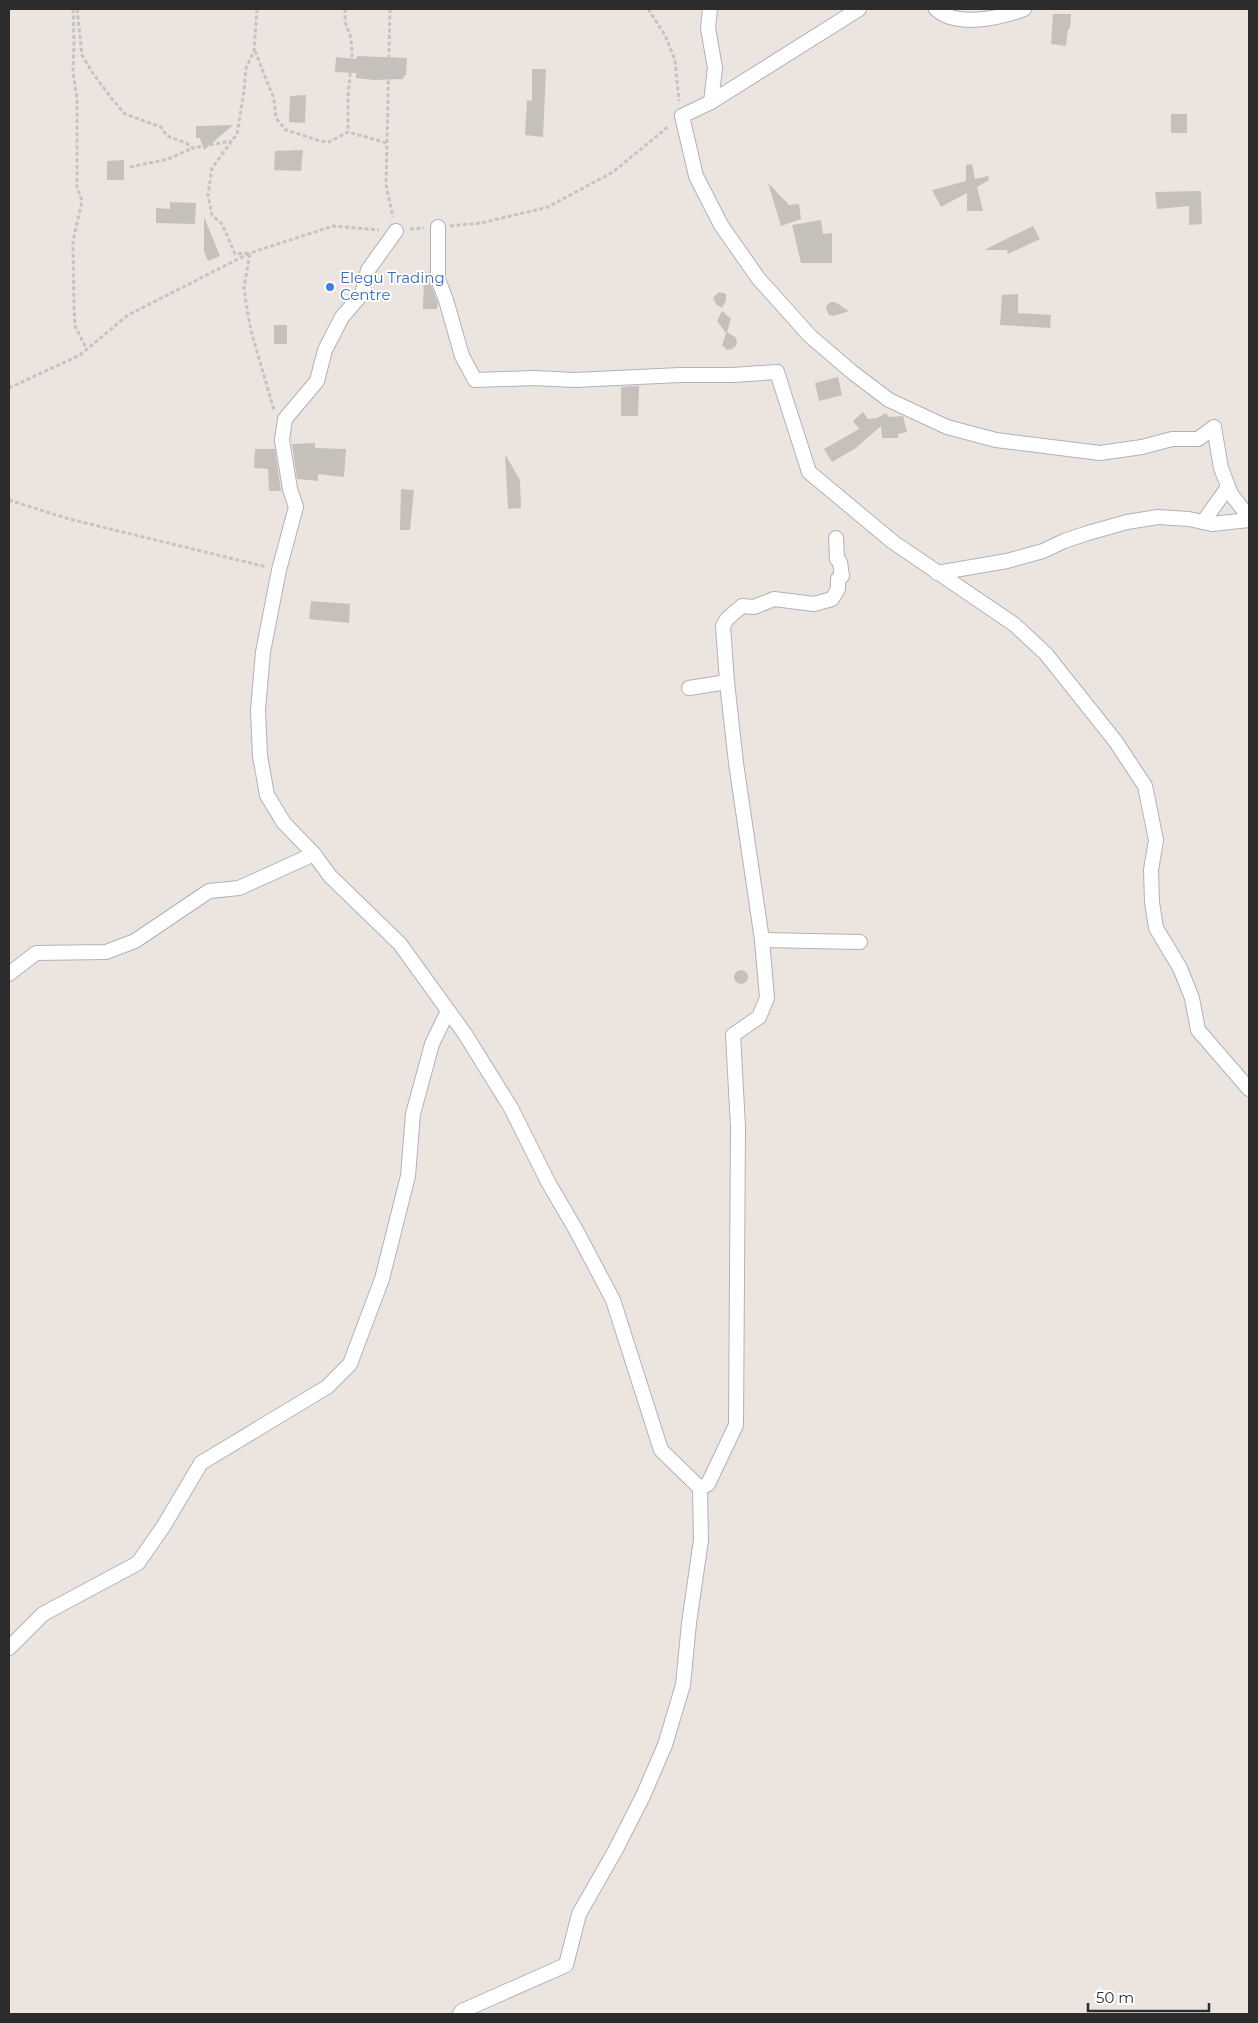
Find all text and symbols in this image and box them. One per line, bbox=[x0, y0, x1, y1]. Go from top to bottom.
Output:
place label: Elegu Trading Centre bbox=[340, 268, 445, 304]
marker: Elegu Trading Centre bbox=[324, 281, 336, 293]
scale bar bbox=[1088, 1980, 1209, 2012]
text: 50 m bbox=[1096, 1988, 1134, 2007]

